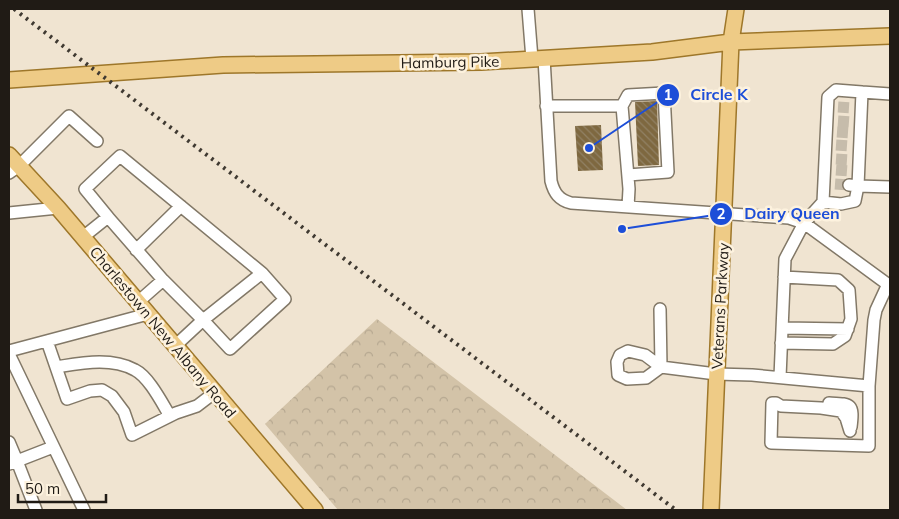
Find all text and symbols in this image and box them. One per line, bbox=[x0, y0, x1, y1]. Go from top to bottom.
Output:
street label: Hamburg Pike bbox=[401, 52, 499, 72]
callout: Circle K bbox=[656, 79, 758, 110]
text: Circle K bbox=[690, 84, 749, 104]
text: 1 bbox=[663, 85, 673, 104]
callout: Dairy Queen bbox=[709, 198, 849, 229]
text: Dairy Queen bbox=[744, 203, 840, 223]
text: 2 bbox=[716, 204, 726, 223]
street label: Charlestown New Albany Road bbox=[86, 242, 240, 422]
street label: Veterans Parkway bbox=[707, 242, 733, 370]
scale bar bbox=[18, 472, 105, 504]
text: 50 m bbox=[25, 479, 60, 498]

